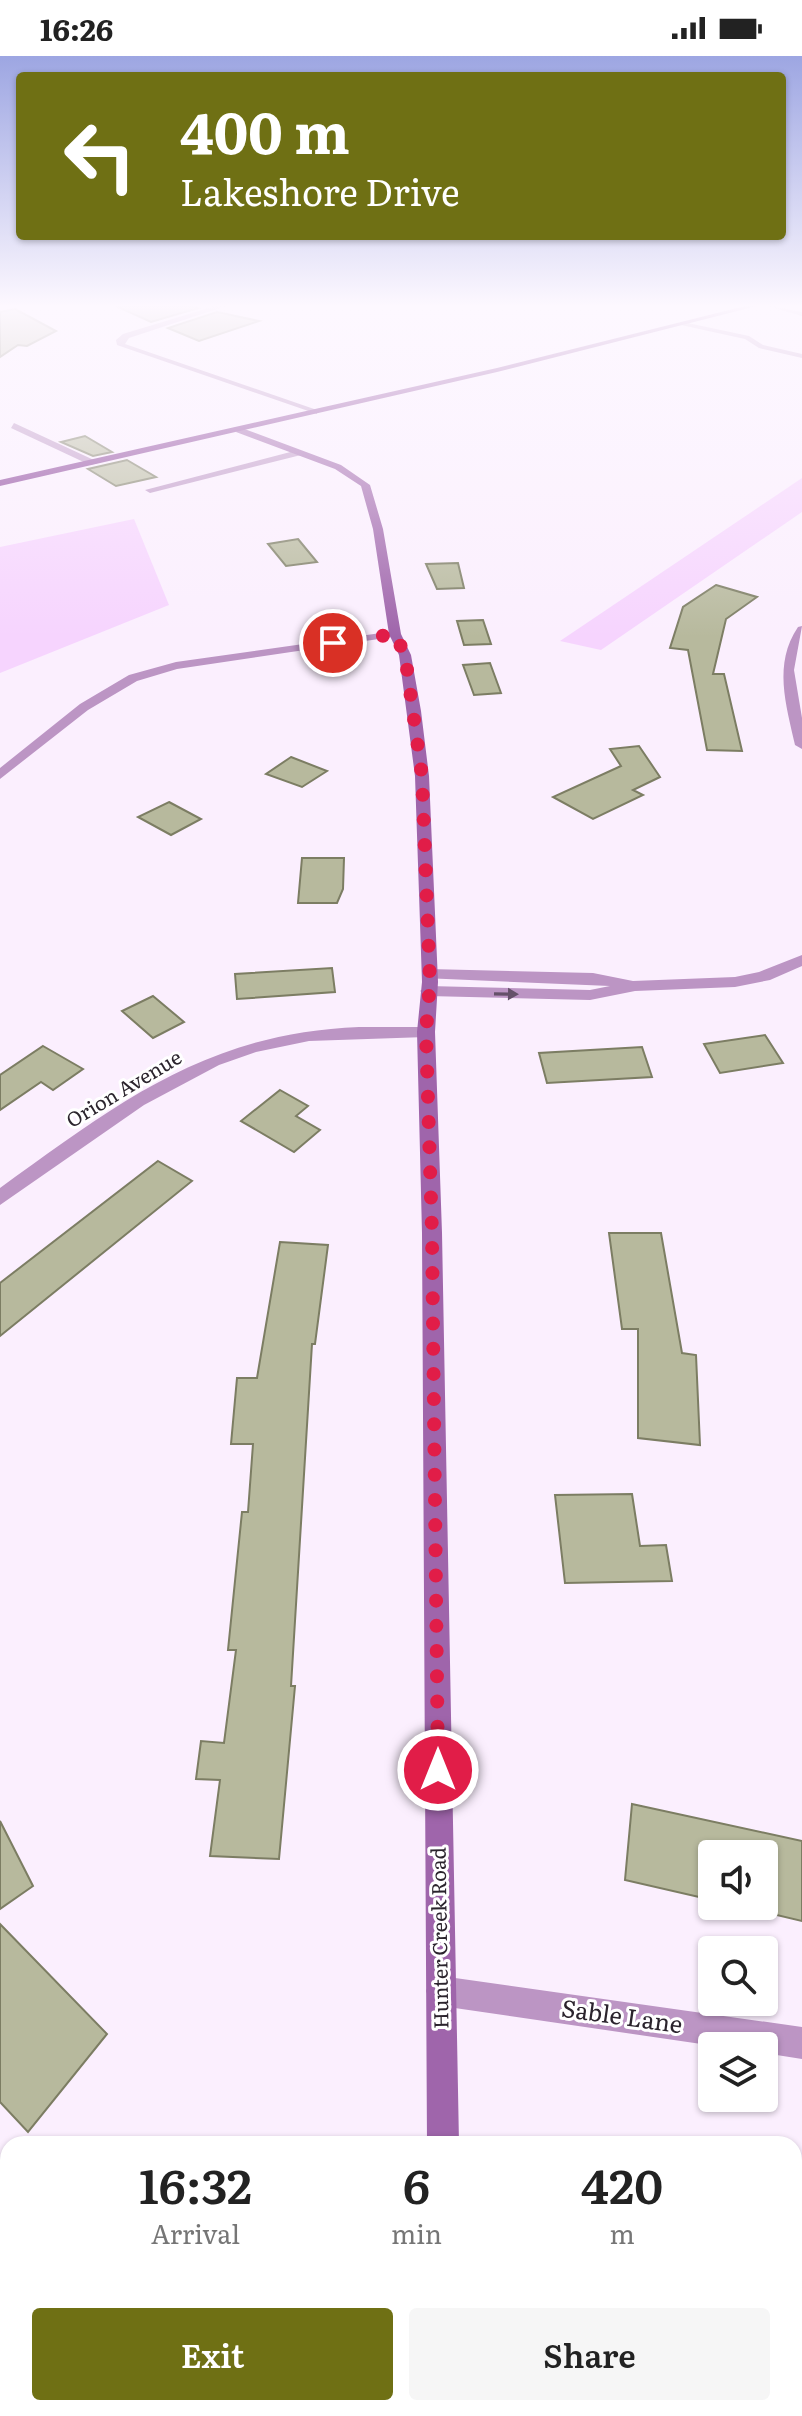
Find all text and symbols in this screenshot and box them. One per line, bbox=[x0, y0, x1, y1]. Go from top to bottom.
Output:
text: 16:26 bbox=[40, 6, 113, 50]
text: 400 m bbox=[180, 88, 350, 171]
icon: left bbox=[48, 104, 152, 208]
text: Lakeshore Drive bbox=[180, 164, 460, 217]
pin bbox=[299, 609, 367, 677]
icon: arrive bbox=[311, 621, 355, 665]
one-way arrow bbox=[494, 988, 519, 1000]
street label: Orion Avenue bbox=[59, 1041, 187, 1134]
position arrow bbox=[396, 1728, 480, 1812]
map controls bbox=[698, 1840, 778, 2112]
button: sound bbox=[698, 1840, 778, 1920]
street label: Hunter Creek Road bbox=[421, 1847, 455, 2029]
button: search bbox=[698, 1936, 778, 2016]
street label: Sable Lane bbox=[560, 1989, 685, 2040]
button: layers bbox=[698, 2032, 778, 2112]
text: 16:32 bbox=[139, 2148, 252, 2219]
text: 6 bbox=[403, 2148, 430, 2219]
text: 420 bbox=[581, 2148, 663, 2219]
text: Arrival bbox=[151, 2213, 240, 2252]
text: min bbox=[391, 2213, 442, 2252]
text: m bbox=[609, 2213, 635, 2252]
button: Exit bbox=[32, 2308, 393, 2400]
button: Share bbox=[409, 2308, 770, 2400]

